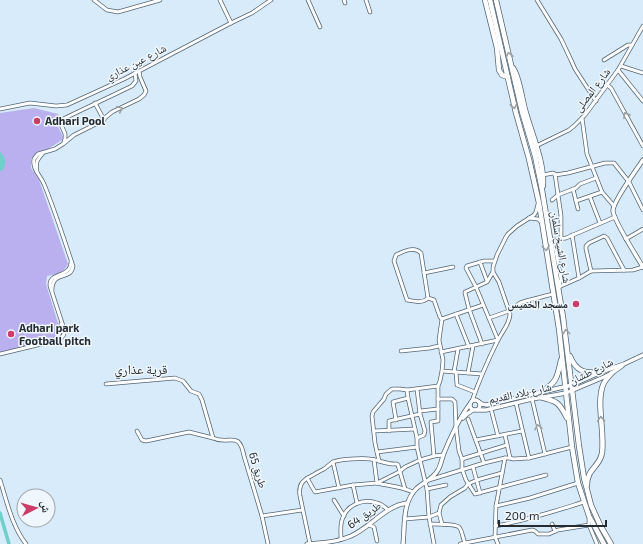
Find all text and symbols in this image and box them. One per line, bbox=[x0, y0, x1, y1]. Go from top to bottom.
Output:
street label: شارع عين عذاري bbox=[103, 41, 169, 85]
one-way arrow bbox=[505, 51, 513, 58]
street label: شارع المصلى bbox=[571, 65, 613, 115]
one-way arrow bbox=[510, 103, 518, 109]
one-way arrow bbox=[115, 106, 123, 114]
one-way arrow bbox=[623, 112, 630, 119]
place label: Adhari Pool bbox=[45, 114, 105, 127]
marker: Adhari Pool bbox=[32, 116, 42, 126]
street label: شارع الشيخ سلمان bbox=[548, 210, 574, 284]
one-way arrow bbox=[541, 245, 550, 251]
place label: مسجد الخميس bbox=[508, 297, 568, 312]
marker: مسجد الخميس bbox=[571, 299, 581, 309]
place label: Adhari park Football pitch bbox=[19, 321, 91, 347]
marker: Adhari park Football pitch bbox=[6, 329, 16, 339]
one-way arrow bbox=[561, 329, 570, 336]
street label: شارع طشان bbox=[567, 354, 615, 388]
district label: قرية عذاري bbox=[115, 361, 167, 380]
street label: شارع بلاد القديم bbox=[487, 379, 553, 407]
one-way arrow bbox=[597, 416, 605, 422]
one-way arrow bbox=[535, 423, 543, 430]
street label: طريق 65 bbox=[246, 450, 270, 490]
north arrow bbox=[16, 488, 56, 528]
street label: طريق 64 bbox=[344, 498, 384, 532]
text: ش bbox=[37, 500, 54, 514]
scale bar bbox=[499, 502, 606, 528]
text: 200 m bbox=[505, 508, 539, 522]

